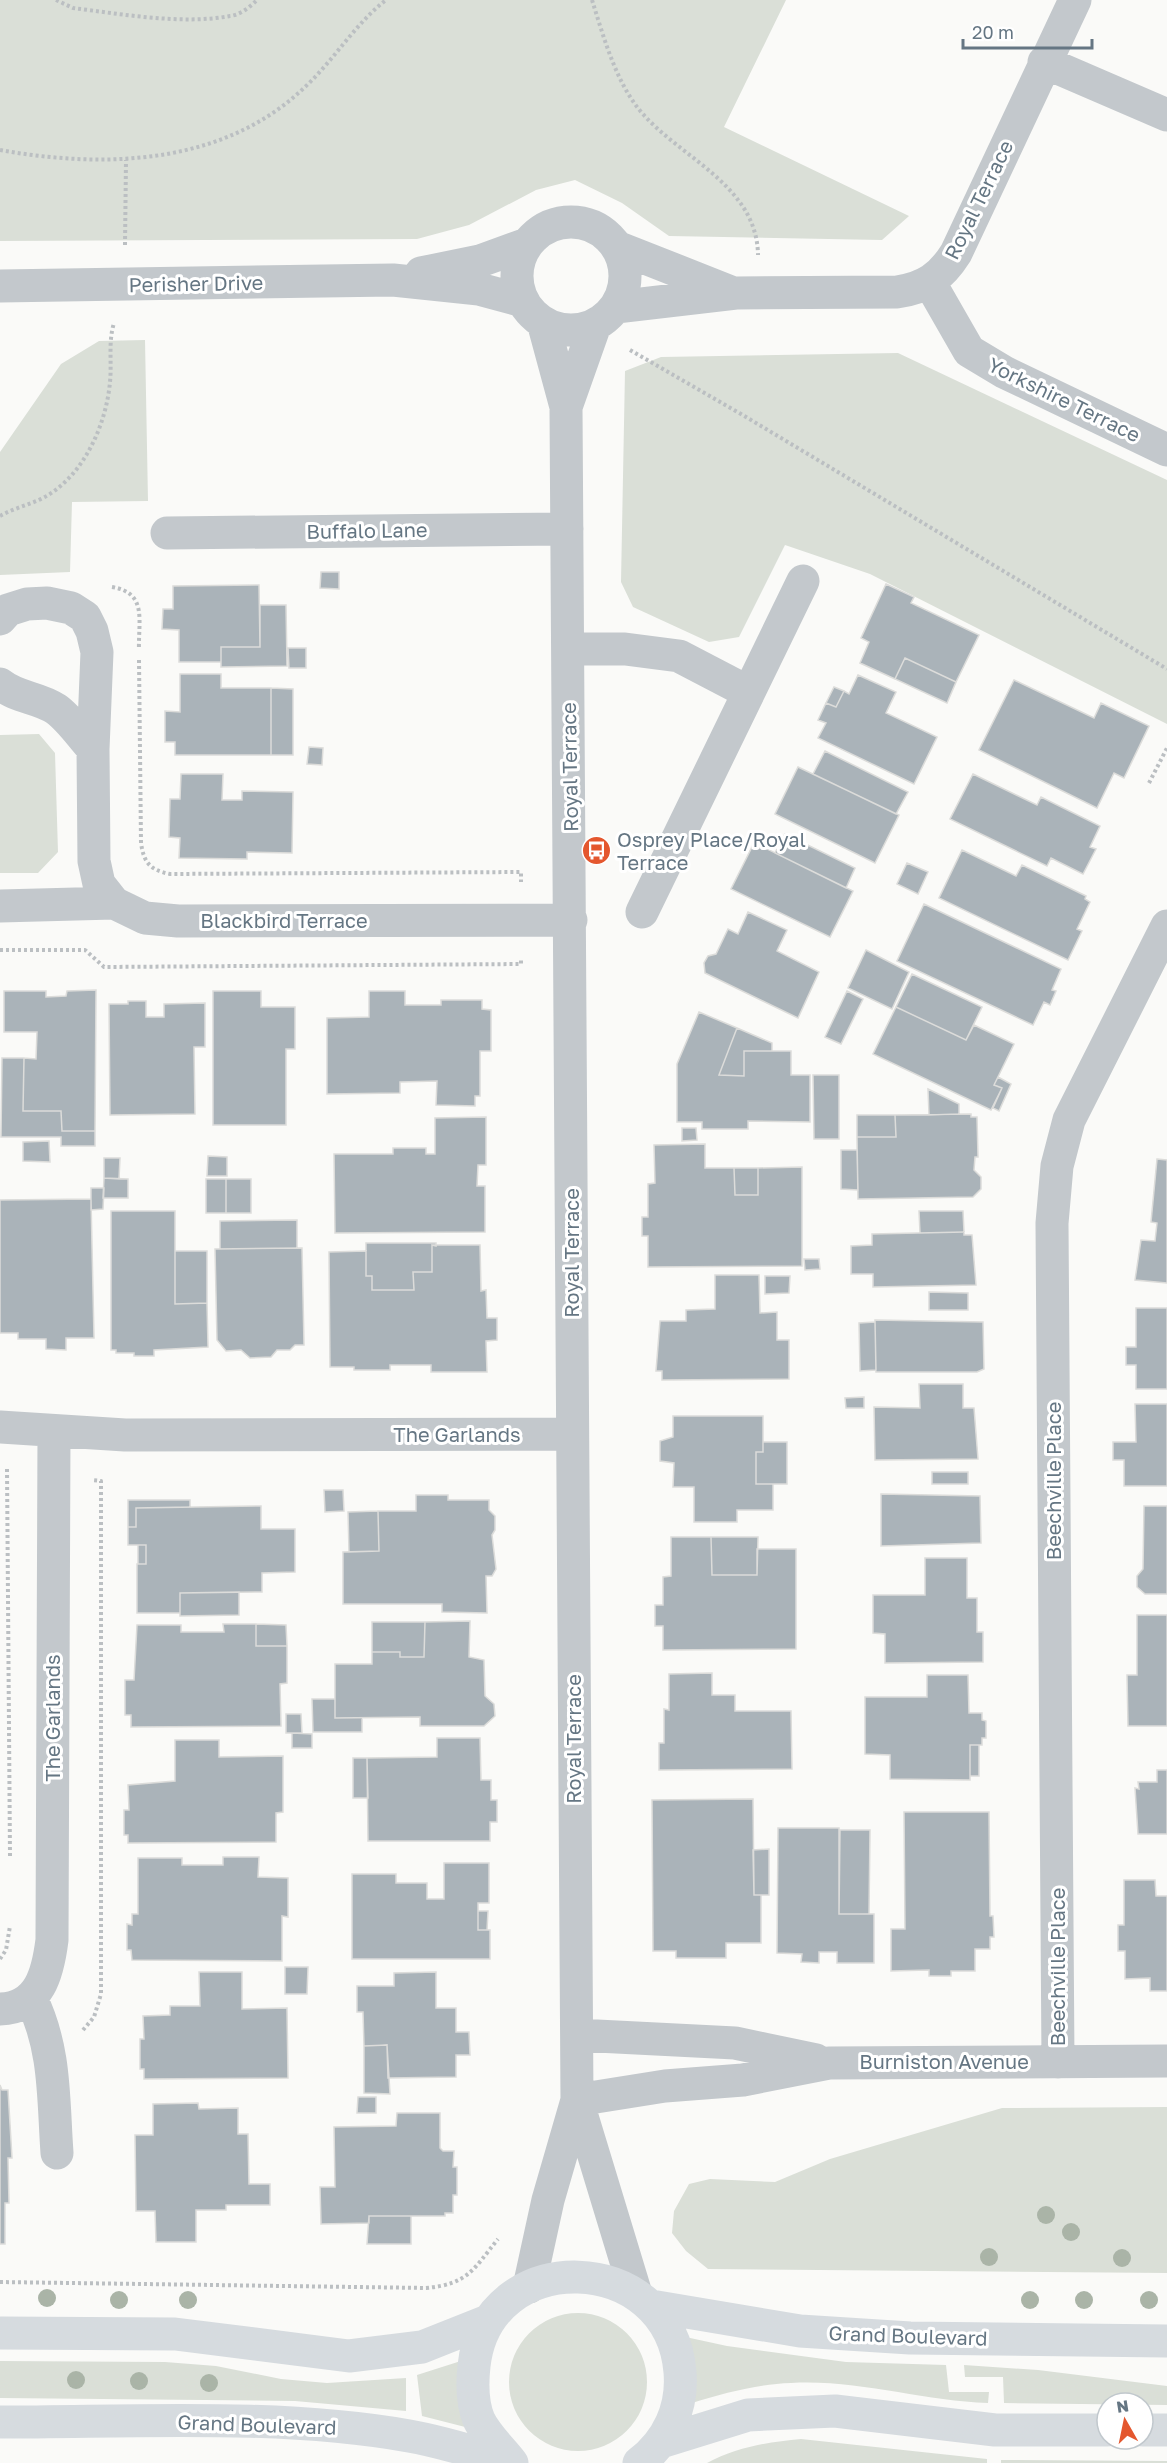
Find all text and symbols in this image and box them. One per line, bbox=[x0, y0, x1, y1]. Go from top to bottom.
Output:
scale bar bbox=[963, 12, 1092, 50]
text: 20 m bbox=[972, 21, 1014, 43]
street label: Royal Terrace bbox=[939, 136, 1017, 263]
street label: Perisher Drive bbox=[129, 270, 263, 296]
street label: Yorkshire Terrace bbox=[985, 352, 1144, 446]
street label: Buffalo Lane bbox=[306, 517, 428, 543]
street label: Royal Terrace bbox=[556, 702, 582, 832]
place label: Osprey Place/Royal Terrace bbox=[617, 827, 806, 874]
bus stop icon: Osprey Place/Royal Terrace bbox=[580, 835, 612, 867]
street label: Blackbird Terrace bbox=[200, 908, 368, 932]
street label: Royal Terrace bbox=[559, 1188, 583, 1318]
street label: Beechville Place bbox=[1041, 1402, 1065, 1560]
street label: The Garlands bbox=[393, 1422, 521, 1446]
street label: The Garlands bbox=[40, 1654, 64, 1782]
street label: Royal Terrace bbox=[561, 1674, 585, 1804]
street label: Beechville Place bbox=[1045, 1888, 1069, 2046]
street label: Burniston Avenue bbox=[859, 2049, 1029, 2073]
street label: Grand Boulevard bbox=[828, 2320, 988, 2350]
north arrow bbox=[1095, 2391, 1155, 2451]
text: N bbox=[1115, 2395, 1130, 2417]
street label: Grand Boulevard bbox=[177, 2409, 337, 2439]

